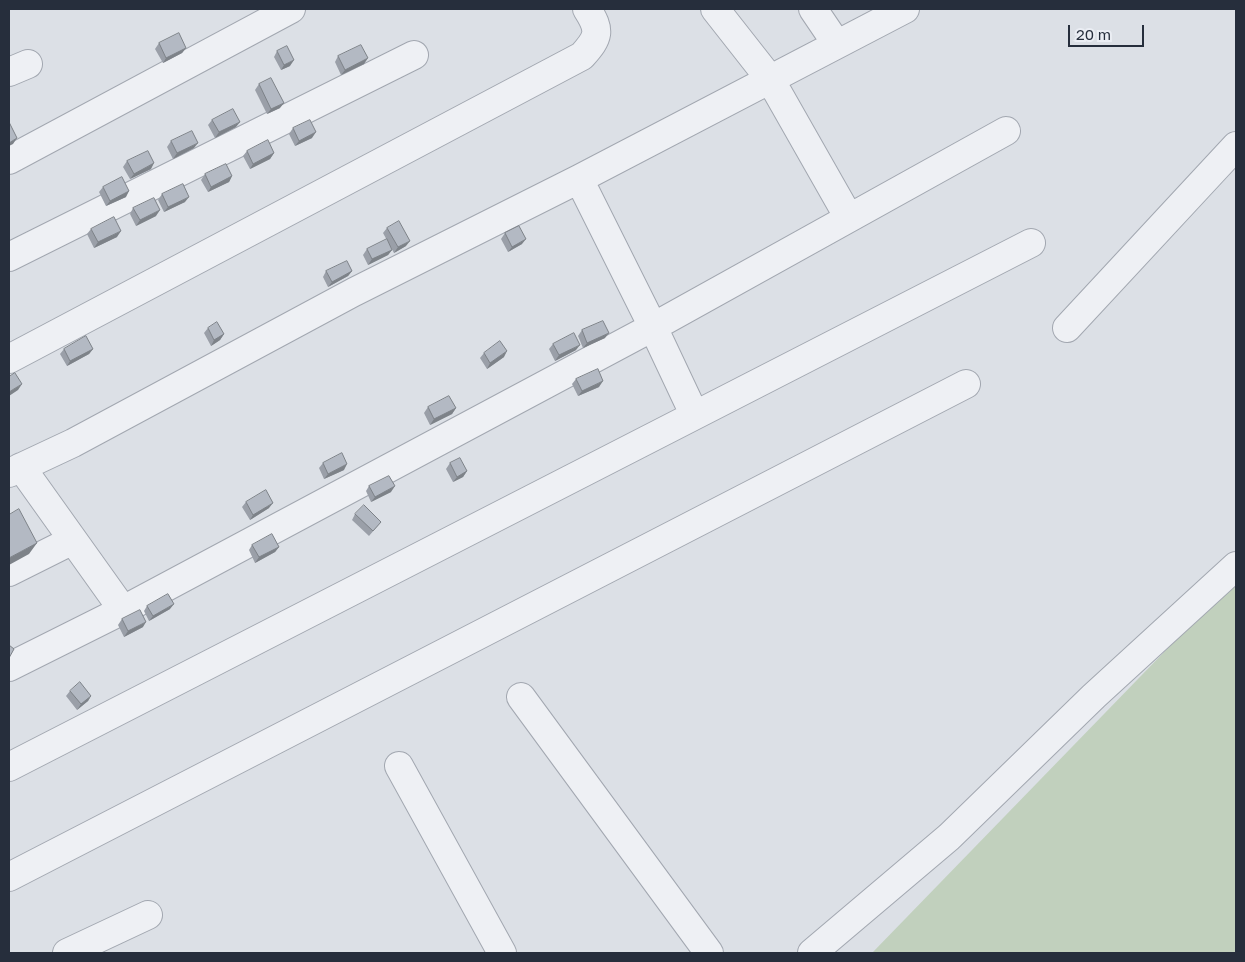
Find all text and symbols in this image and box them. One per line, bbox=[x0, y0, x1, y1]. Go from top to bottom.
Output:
scale bar bbox=[1070, 15, 1146, 47]
text: 20 m bbox=[1076, 25, 1111, 43]

